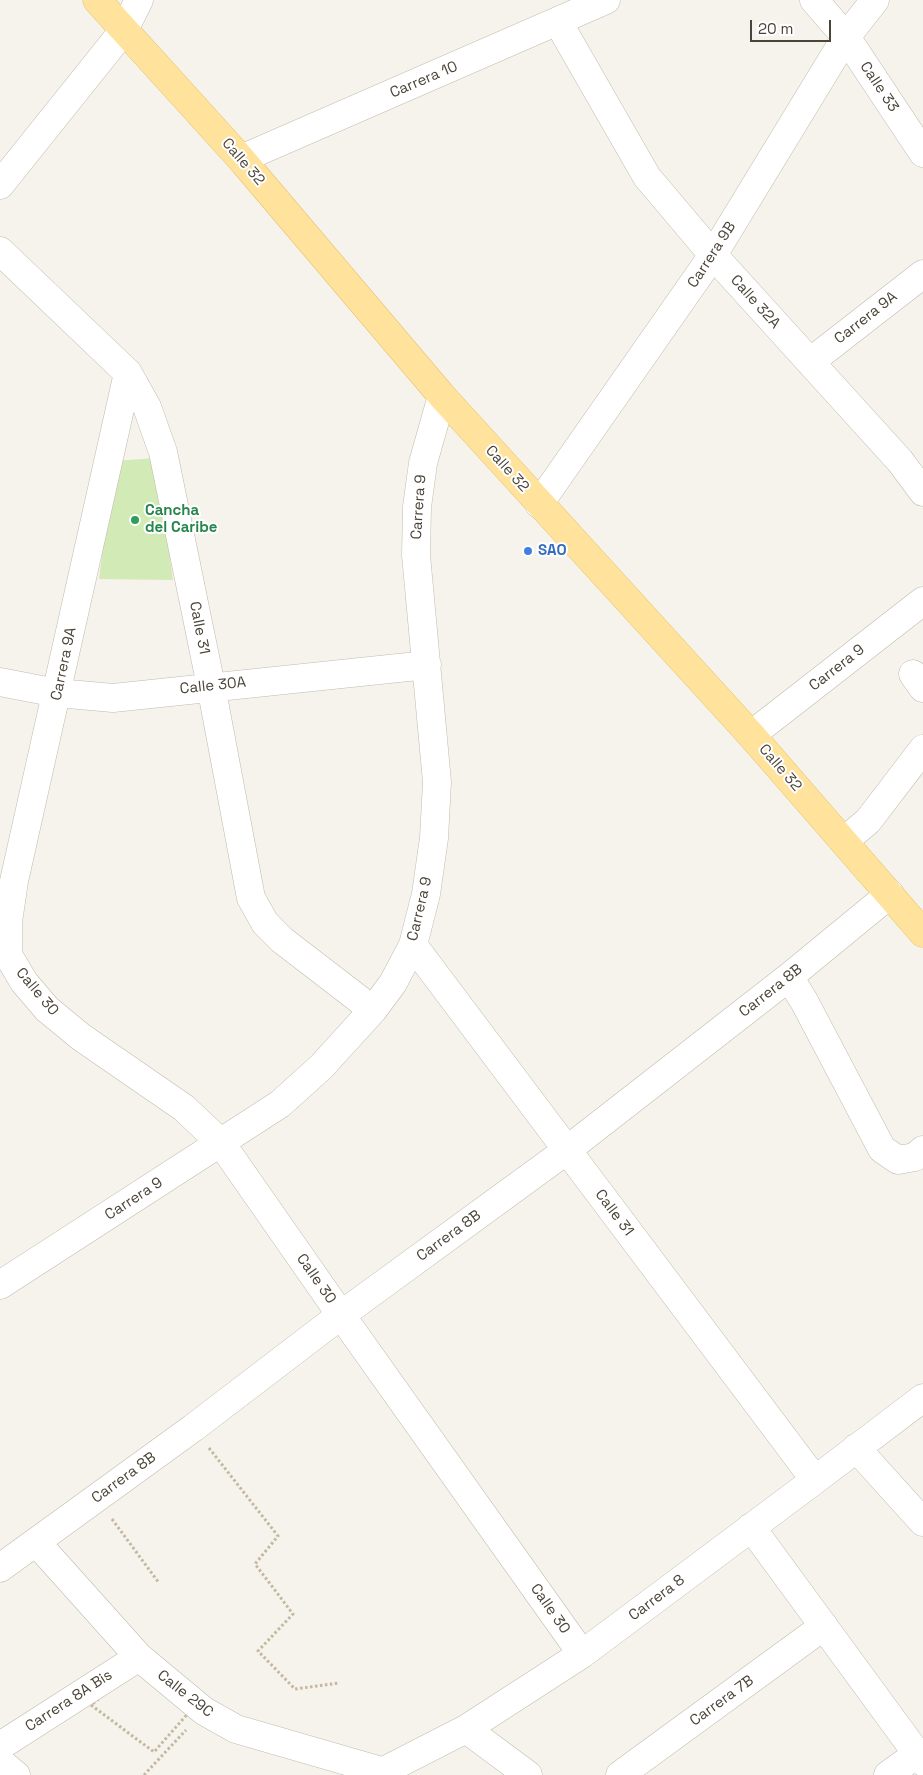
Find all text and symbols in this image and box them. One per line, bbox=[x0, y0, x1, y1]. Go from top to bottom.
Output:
scale bar bbox=[753, 10, 834, 42]
text: 20 m bbox=[758, 19, 793, 38]
street label: Carrera 10 bbox=[387, 58, 461, 102]
street label: Calle 33 bbox=[856, 59, 902, 115]
street label: Calle 32 bbox=[218, 135, 268, 189]
street label: Carrera 9B bbox=[684, 219, 740, 291]
street label: Calle 32A bbox=[726, 271, 784, 333]
street label: Carrera 9A bbox=[831, 288, 901, 348]
street label: Calle 32 bbox=[481, 442, 533, 496]
street label: Carrera 9 bbox=[408, 474, 430, 540]
place label: Cancha del Caribe bbox=[145, 502, 218, 537]
marker: Cancha del Caribe bbox=[129, 514, 141, 526]
place label: SAO bbox=[538, 542, 567, 560]
marker: SAO bbox=[522, 545, 534, 557]
street label: Calle 31 bbox=[185, 600, 213, 656]
street label: Carrera 9A bbox=[47, 626, 81, 702]
street label: Carrera 9 bbox=[806, 641, 868, 695]
street label: Calle 30A bbox=[179, 674, 247, 698]
street label: Calle 32 bbox=[755, 741, 805, 795]
street label: Carrera 9 bbox=[404, 875, 436, 943]
street label: Carrera 8B bbox=[736, 961, 806, 1021]
street label: Calle 30 bbox=[12, 964, 62, 1020]
street label: Carrera 9 bbox=[102, 1174, 166, 1224]
street label: Calle 31 bbox=[591, 1186, 637, 1240]
street label: Carrera 8B bbox=[413, 1207, 485, 1265]
street label: Calle 30 bbox=[292, 1250, 340, 1308]
street label: Carrera 8B bbox=[88, 1449, 160, 1507]
street label: Carrera 8 bbox=[625, 1571, 689, 1625]
street label: Calle 30 bbox=[526, 1580, 574, 1638]
street label: Carrera 8A Bis bbox=[22, 1666, 116, 1736]
street label: Calle 29C bbox=[153, 1667, 217, 1721]
street label: Carrera 7B bbox=[687, 1672, 757, 1730]

